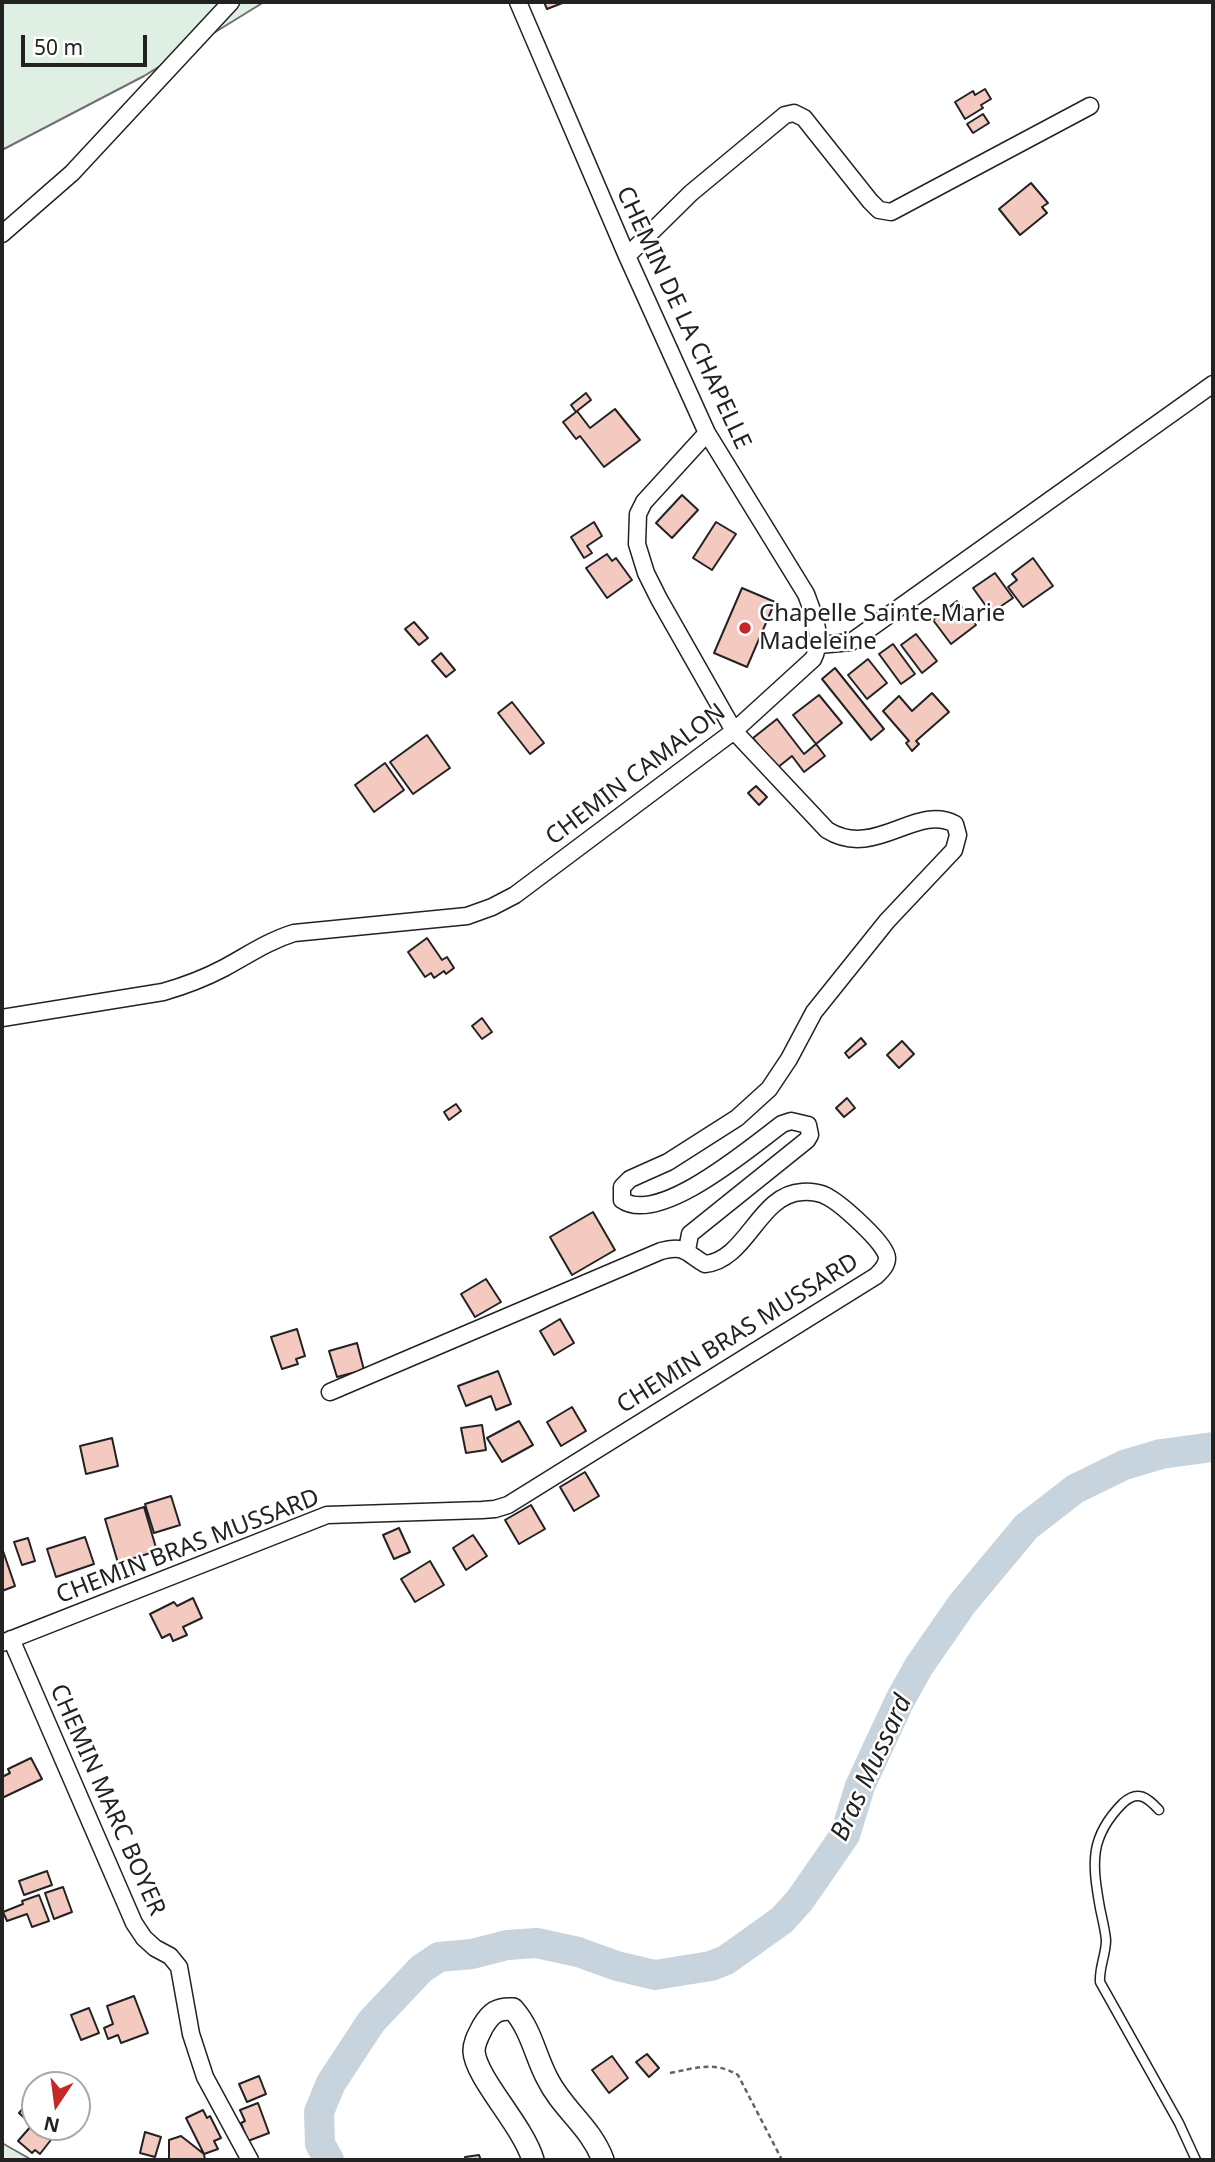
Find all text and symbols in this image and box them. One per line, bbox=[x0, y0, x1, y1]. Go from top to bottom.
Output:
scale bar bbox=[24, 21, 150, 65]
text: 50 m bbox=[34, 33, 83, 61]
street label: CHEMIN DE LA CHAPELLE bbox=[609, 182, 757, 454]
place label: Chapelle Sainte-Marie Madeleine bbox=[759, 600, 1005, 656]
marker: Chapelle Sainte-Marie Madeleine bbox=[737, 620, 753, 636]
street label: CHEMIN CAMALON bbox=[541, 698, 731, 852]
street label: CHEMIN BRAS MUSSARD bbox=[612, 1248, 864, 1420]
street label: CHEMIN BRAS MUSSARD bbox=[52, 1483, 324, 1611]
street label: CHEMIN MARC BOYER bbox=[43, 1680, 171, 1920]
water label: Bras Mussard bbox=[825, 1690, 919, 1846]
north arrow bbox=[21, 2071, 91, 2141]
text: N bbox=[41, 2110, 62, 2139]

